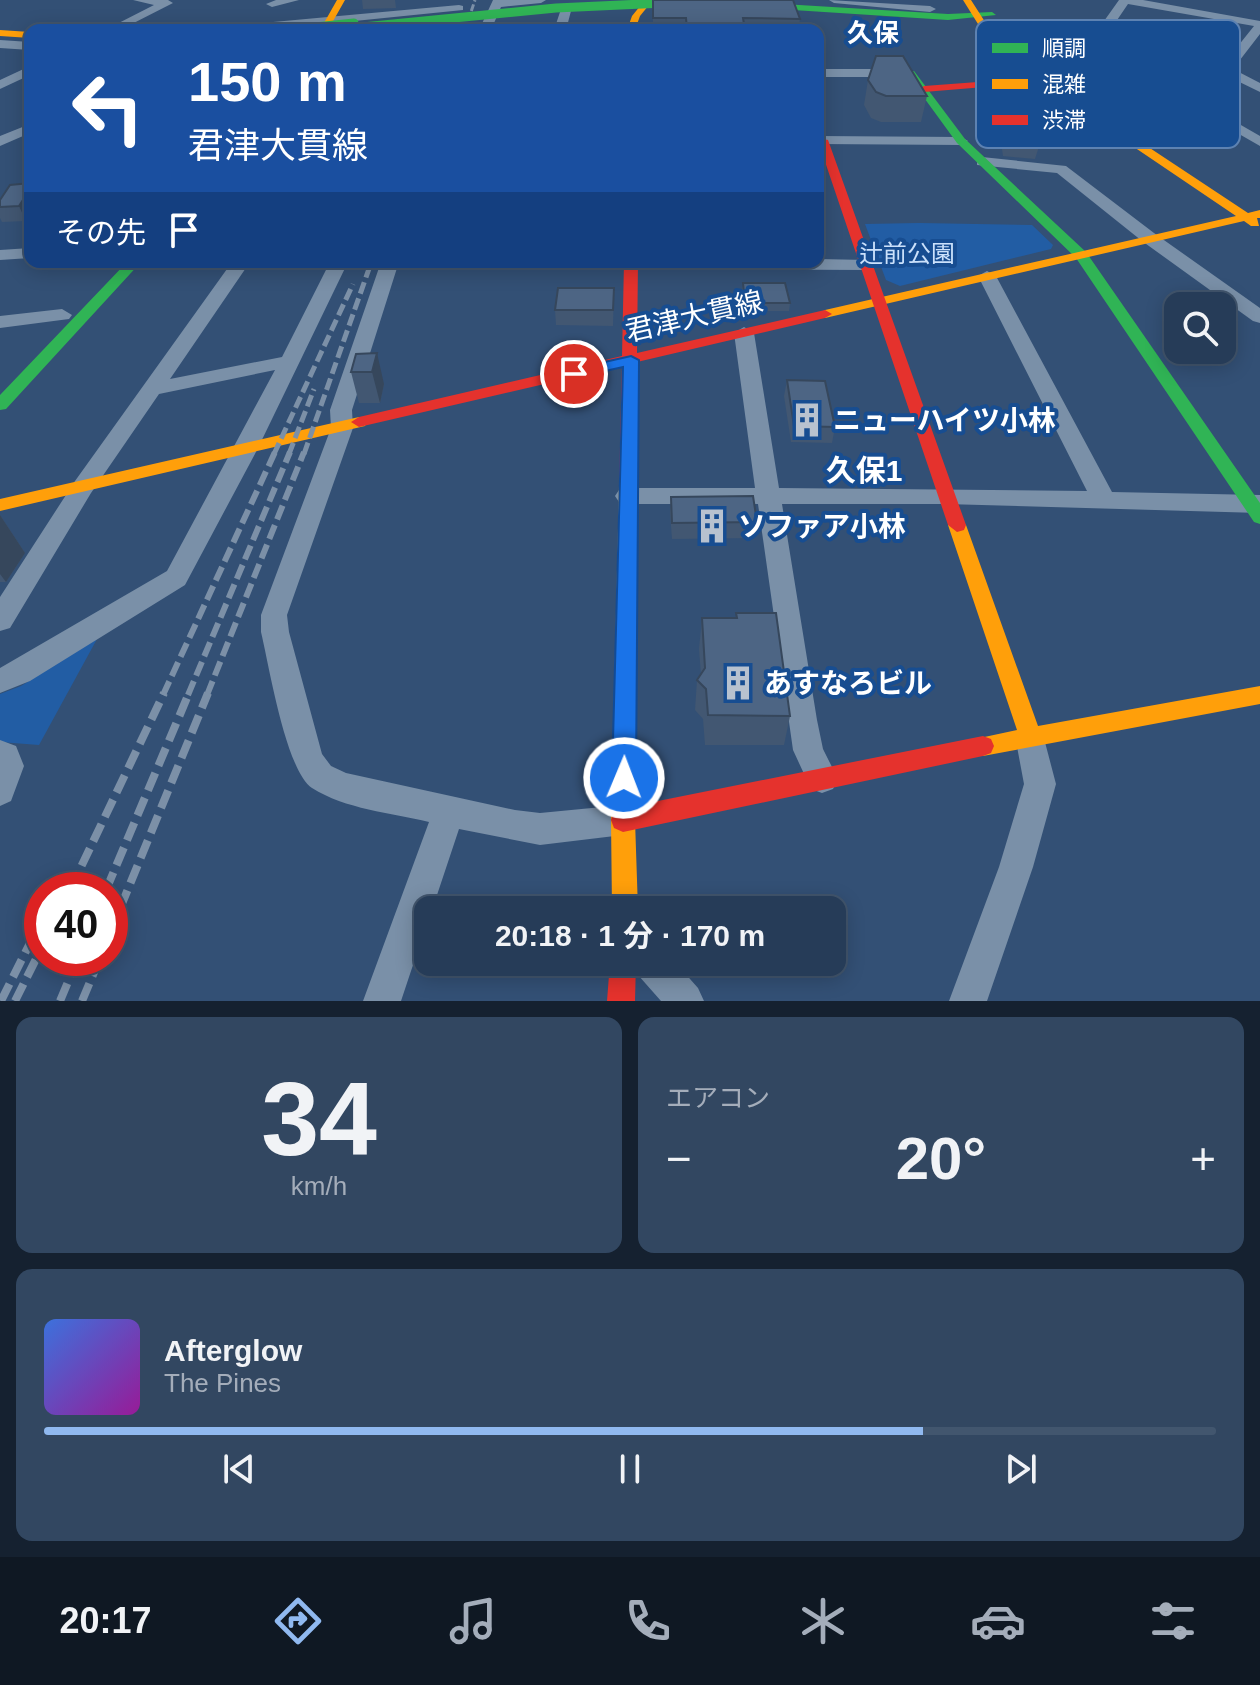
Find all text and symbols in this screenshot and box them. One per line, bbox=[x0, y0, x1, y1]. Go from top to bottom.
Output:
district label: 久保 bbox=[847, 18, 899, 48]
legend bbox=[976, 20, 1240, 148]
text: 順調 bbox=[1042, 36, 1086, 61]
text: 150 m bbox=[188, 50, 347, 113]
icon: left bbox=[56, 56, 160, 160]
text: 混雑 bbox=[1042, 72, 1086, 97]
text: 渋滞 bbox=[1042, 108, 1086, 133]
text: 君津大貫線 bbox=[188, 125, 368, 166]
icon: arrive bbox=[162, 208, 206, 252]
text: その先 bbox=[56, 216, 146, 249]
park label: 辻前公園 bbox=[859, 240, 955, 267]
street label: 君津大貫線 bbox=[622, 286, 766, 347]
map controls bbox=[1164, 292, 1236, 364]
button: search bbox=[1164, 292, 1236, 364]
pin bbox=[540, 340, 608, 408]
icon: arrive bbox=[552, 352, 596, 396]
building icon: ニューハイツ小林 bbox=[788, 401, 826, 439]
place label: ニューハイツ小林 bbox=[833, 405, 1056, 436]
district label: 久保1 bbox=[826, 454, 902, 487]
building icon: ソファア小林 bbox=[693, 507, 731, 545]
place label: ソファア小林 bbox=[738, 511, 906, 542]
building icon: あすなろビル bbox=[719, 664, 757, 702]
place label: あすなろビル bbox=[764, 668, 932, 699]
position arrow bbox=[582, 736, 666, 820]
speed limit sign: 40 bbox=[24, 872, 128, 976]
text: 20:18 · 1 分 · 170 m bbox=[495, 919, 765, 952]
text: 34 bbox=[261, 1061, 377, 1177]
text: エアコン bbox=[666, 1083, 770, 1113]
text: 20° bbox=[896, 1125, 986, 1192]
text: − bbox=[666, 1134, 692, 1183]
text: + bbox=[1190, 1134, 1216, 1183]
text: km/h bbox=[291, 1171, 347, 1201]
text: Afterglow bbox=[164, 1334, 302, 1367]
text: The Pines bbox=[164, 1368, 281, 1398]
icon: previous bbox=[217, 1447, 261, 1491]
icon: pause bbox=[608, 1447, 652, 1491]
icon: next bbox=[999, 1447, 1043, 1491]
icon: directions bbox=[270, 1593, 326, 1649]
icon: music bbox=[445, 1593, 501, 1649]
icon: phone bbox=[620, 1593, 676, 1649]
icon: climate bbox=[795, 1593, 851, 1649]
icon: car bbox=[970, 1593, 1026, 1649]
icon: filters bbox=[1145, 1593, 1201, 1649]
text: 20:17 bbox=[59, 1600, 152, 1641]

